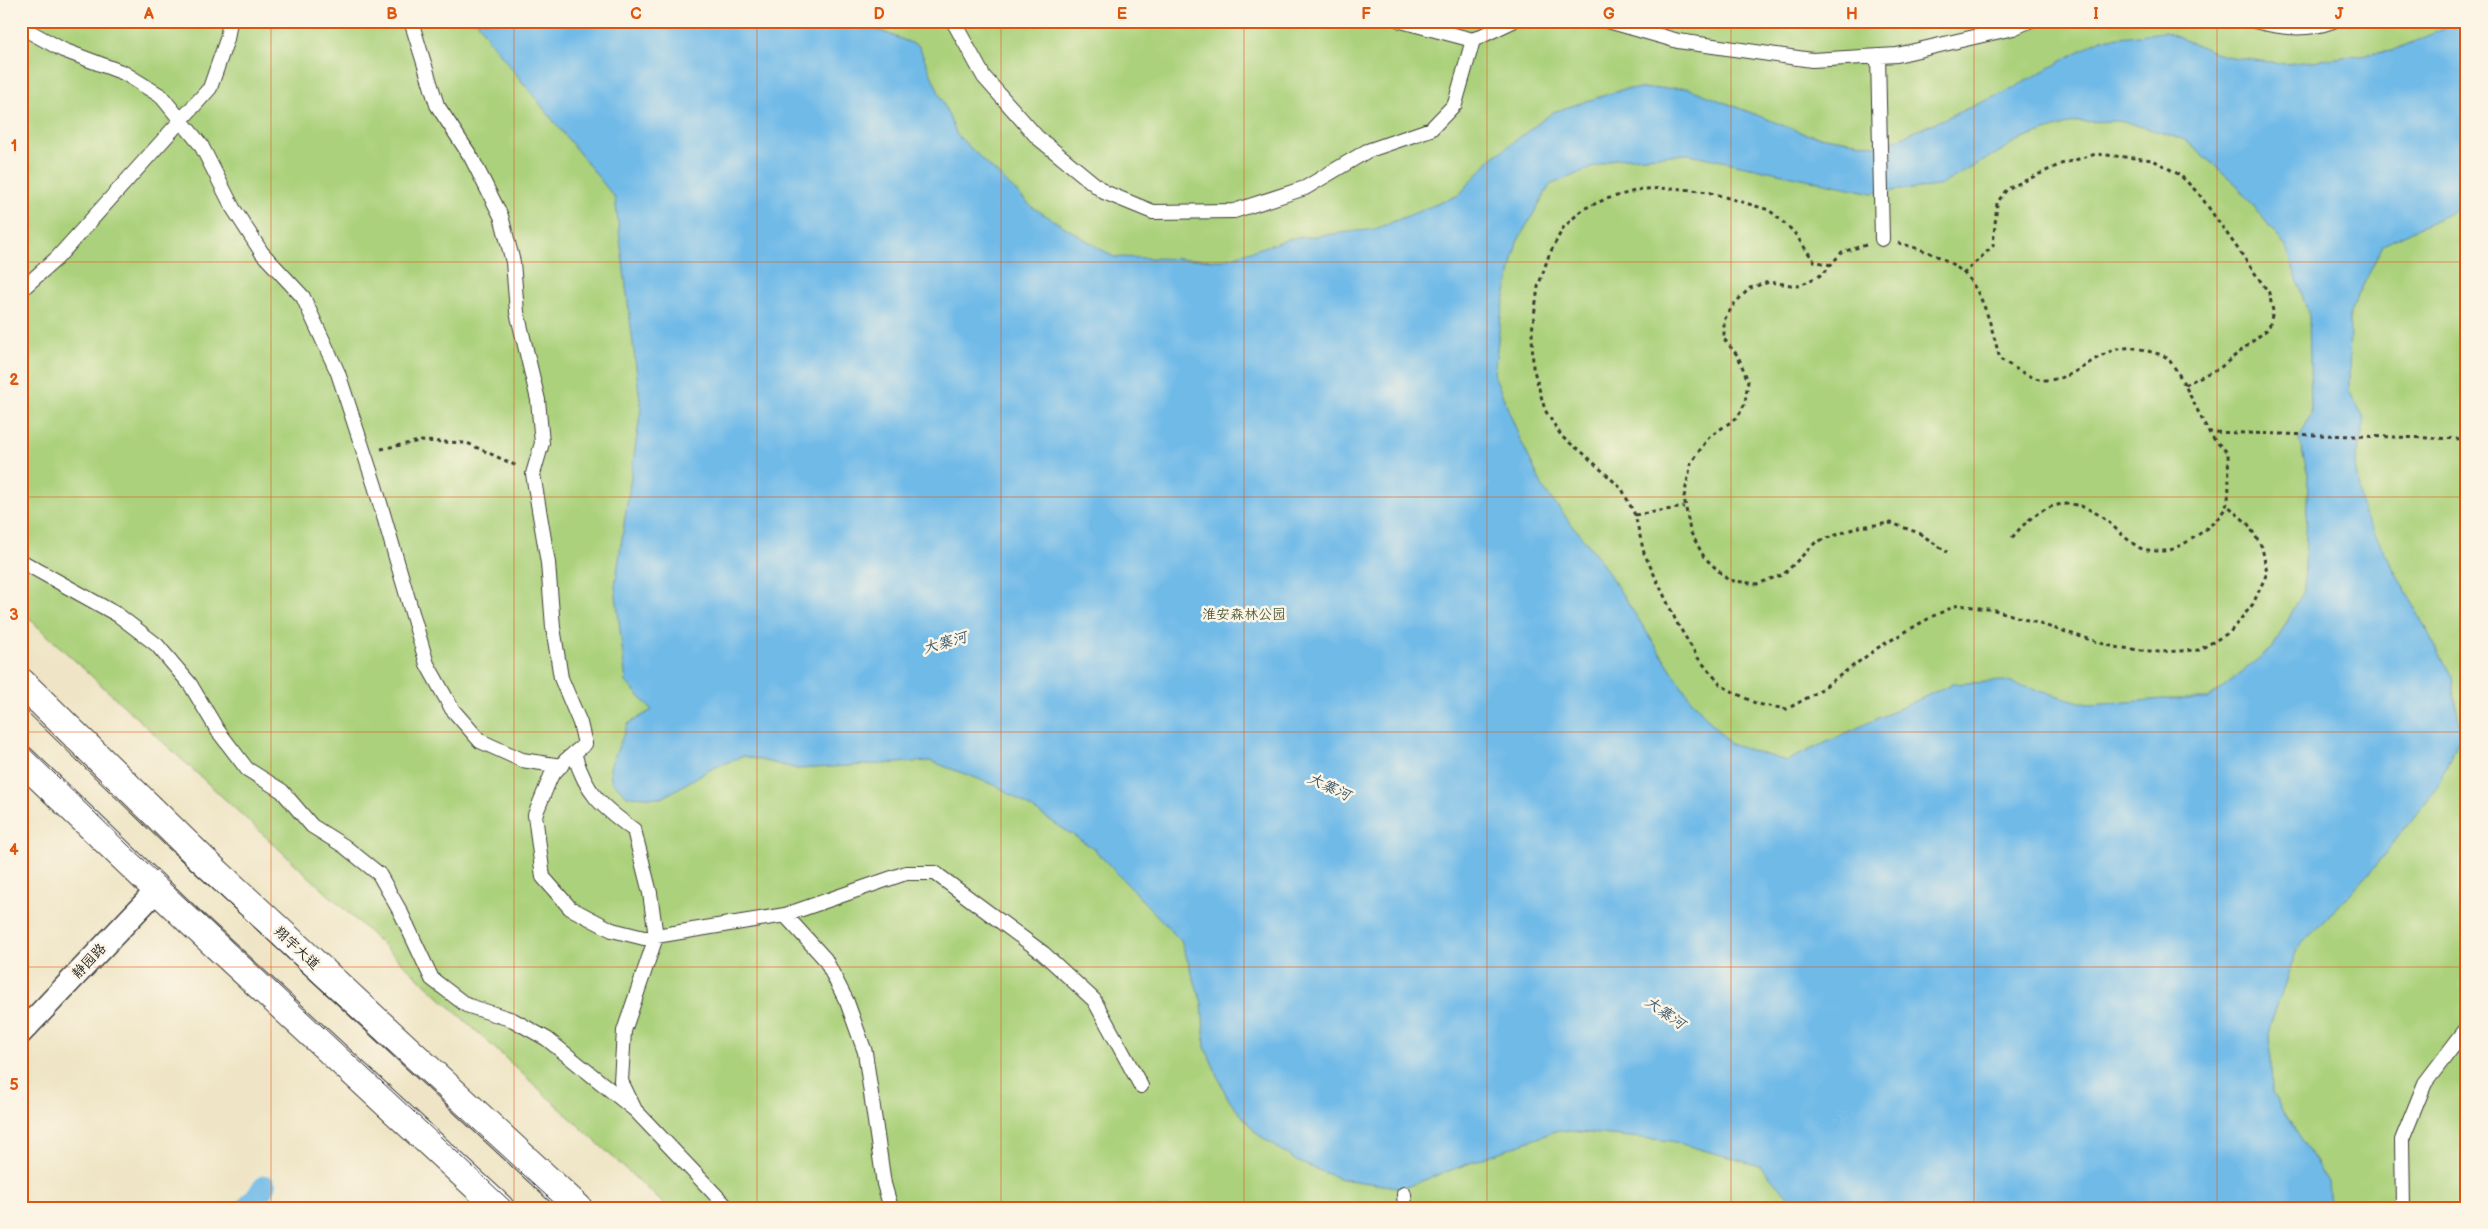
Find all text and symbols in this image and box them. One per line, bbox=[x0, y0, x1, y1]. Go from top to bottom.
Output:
text: A bbox=[143, 5, 154, 24]
text: B bbox=[386, 5, 398, 24]
text: C bbox=[630, 5, 642, 24]
text: D bbox=[873, 5, 885, 24]
text: E bbox=[1117, 5, 1127, 24]
text: F bbox=[1361, 5, 1371, 24]
text: G bbox=[1603, 5, 1615, 24]
text: H bbox=[1846, 5, 1858, 24]
text: I bbox=[2093, 5, 2099, 24]
text: J bbox=[2335, 5, 2344, 24]
text: 1 bbox=[11, 137, 17, 156]
text: 2 bbox=[9, 371, 19, 390]
text: 3 bbox=[9, 606, 19, 625]
park label: 淮安森林公园 bbox=[1202, 606, 1286, 623]
water label: 大寨河 bbox=[921, 627, 972, 658]
water label: 大寨河 bbox=[1305, 769, 1356, 806]
text: 4 bbox=[9, 841, 19, 860]
street label: 翔宇大道 bbox=[271, 923, 323, 973]
street label: 静园路 bbox=[68, 940, 110, 982]
water label: 大寨河 bbox=[1641, 992, 1691, 1035]
text: 5 bbox=[9, 1076, 19, 1095]

